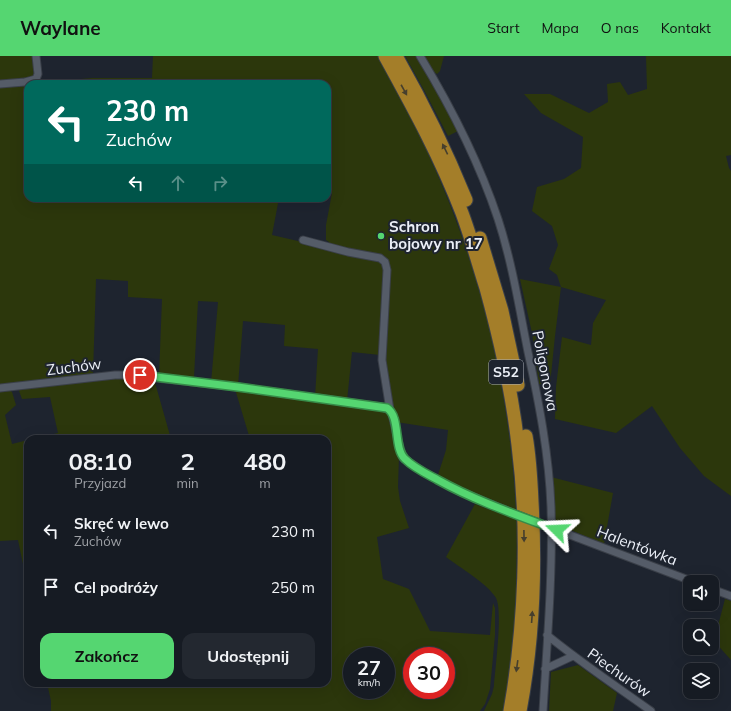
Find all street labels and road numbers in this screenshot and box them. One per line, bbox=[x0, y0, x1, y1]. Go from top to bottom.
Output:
street label: Poligonowa bbox=[528, 329, 563, 413]
street label: Zuchów bbox=[45, 354, 102, 379]
road number: S52 bbox=[489, 360, 523, 384]
street label: Halentówka bbox=[594, 522, 680, 570]
street label: Piechurów bbox=[584, 644, 655, 701]

